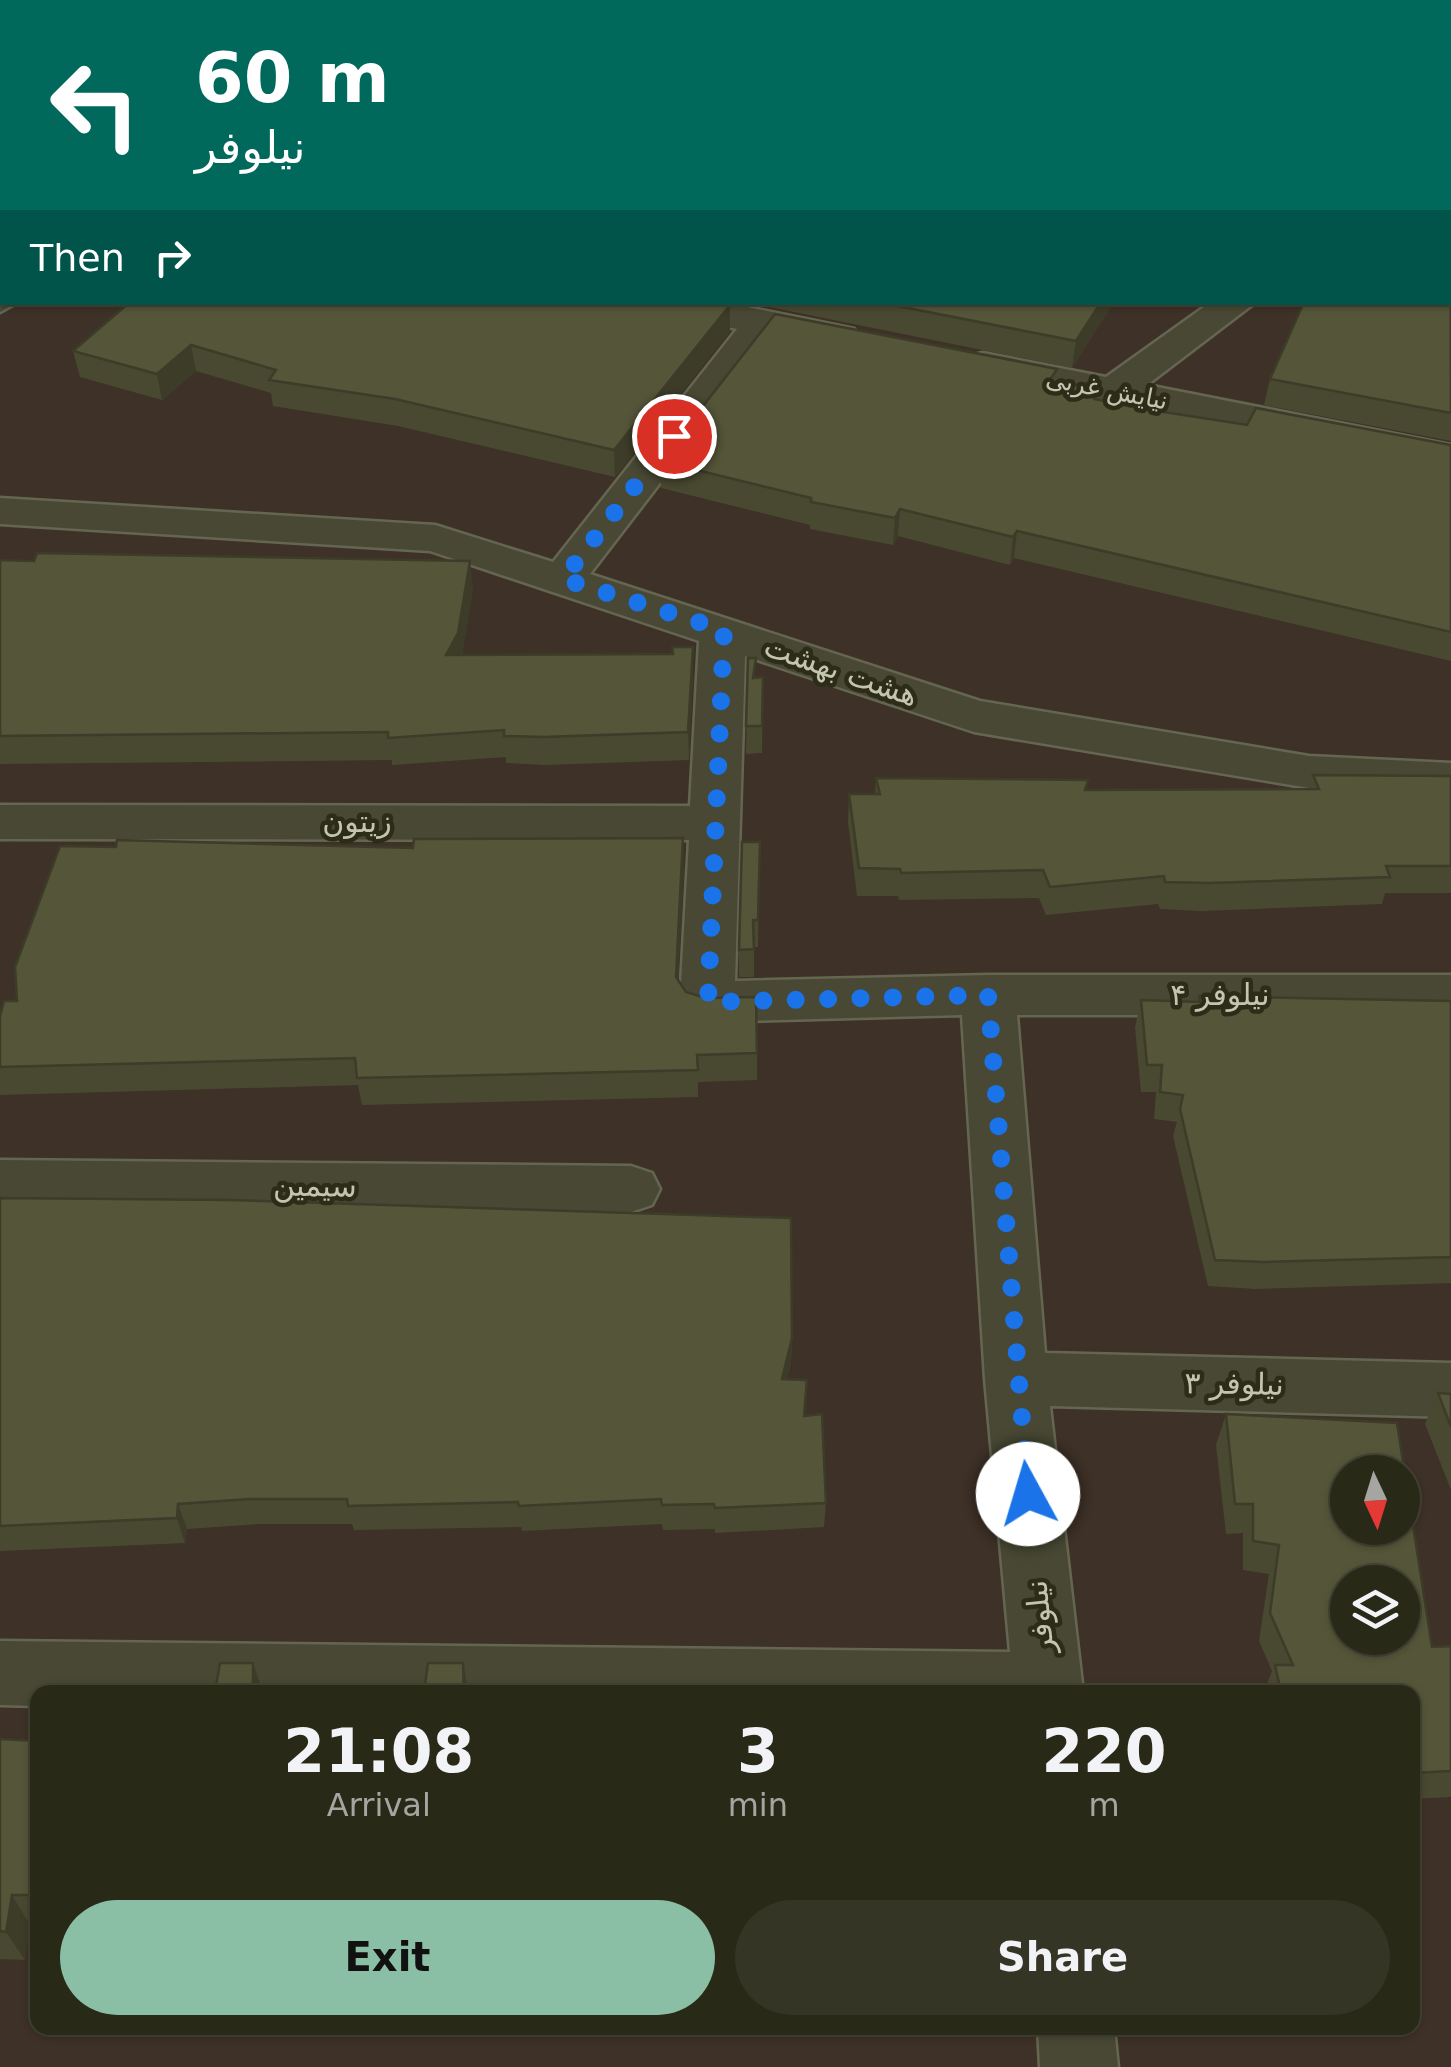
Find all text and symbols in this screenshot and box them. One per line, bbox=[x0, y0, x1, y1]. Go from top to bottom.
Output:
text: 60 m bbox=[195, 37, 390, 119]
icon: left bbox=[30, 40, 160, 170]
text: نیلوفر bbox=[195, 121, 306, 174]
icon: right bbox=[145, 230, 200, 285]
text: Then bbox=[30, 236, 125, 280]
street label: نیایش غربی bbox=[1043, 363, 1170, 416]
pin bbox=[632, 394, 717, 479]
icon: arrive bbox=[647, 409, 702, 464]
street label: هشت بهشت bbox=[760, 628, 922, 714]
street label: زیتون bbox=[322, 804, 392, 839]
street label: نیلوفر ۴ bbox=[1170, 977, 1270, 1012]
street label: سیمین bbox=[273, 1167, 357, 1204]
street label: نیلوفر ۳ bbox=[1184, 1365, 1284, 1402]
position arrow bbox=[976, 1442, 1080, 1546]
north arrow bbox=[1330, 1455, 1420, 1545]
map controls bbox=[1330, 1455, 1420, 1655]
button: layers bbox=[1330, 1565, 1420, 1655]
street label: نیلوفر bbox=[1018, 1579, 1061, 1658]
text: 21:08 bbox=[283, 1716, 474, 1786]
text: 3 bbox=[737, 1716, 779, 1786]
text: 220 bbox=[1041, 1716, 1167, 1786]
text: Arrival bbox=[327, 1786, 431, 1824]
text: min bbox=[728, 1786, 788, 1824]
text: m bbox=[1088, 1786, 1120, 1824]
button: Exit bbox=[60, 1900, 715, 2015]
button: Share bbox=[735, 1900, 1390, 2015]

